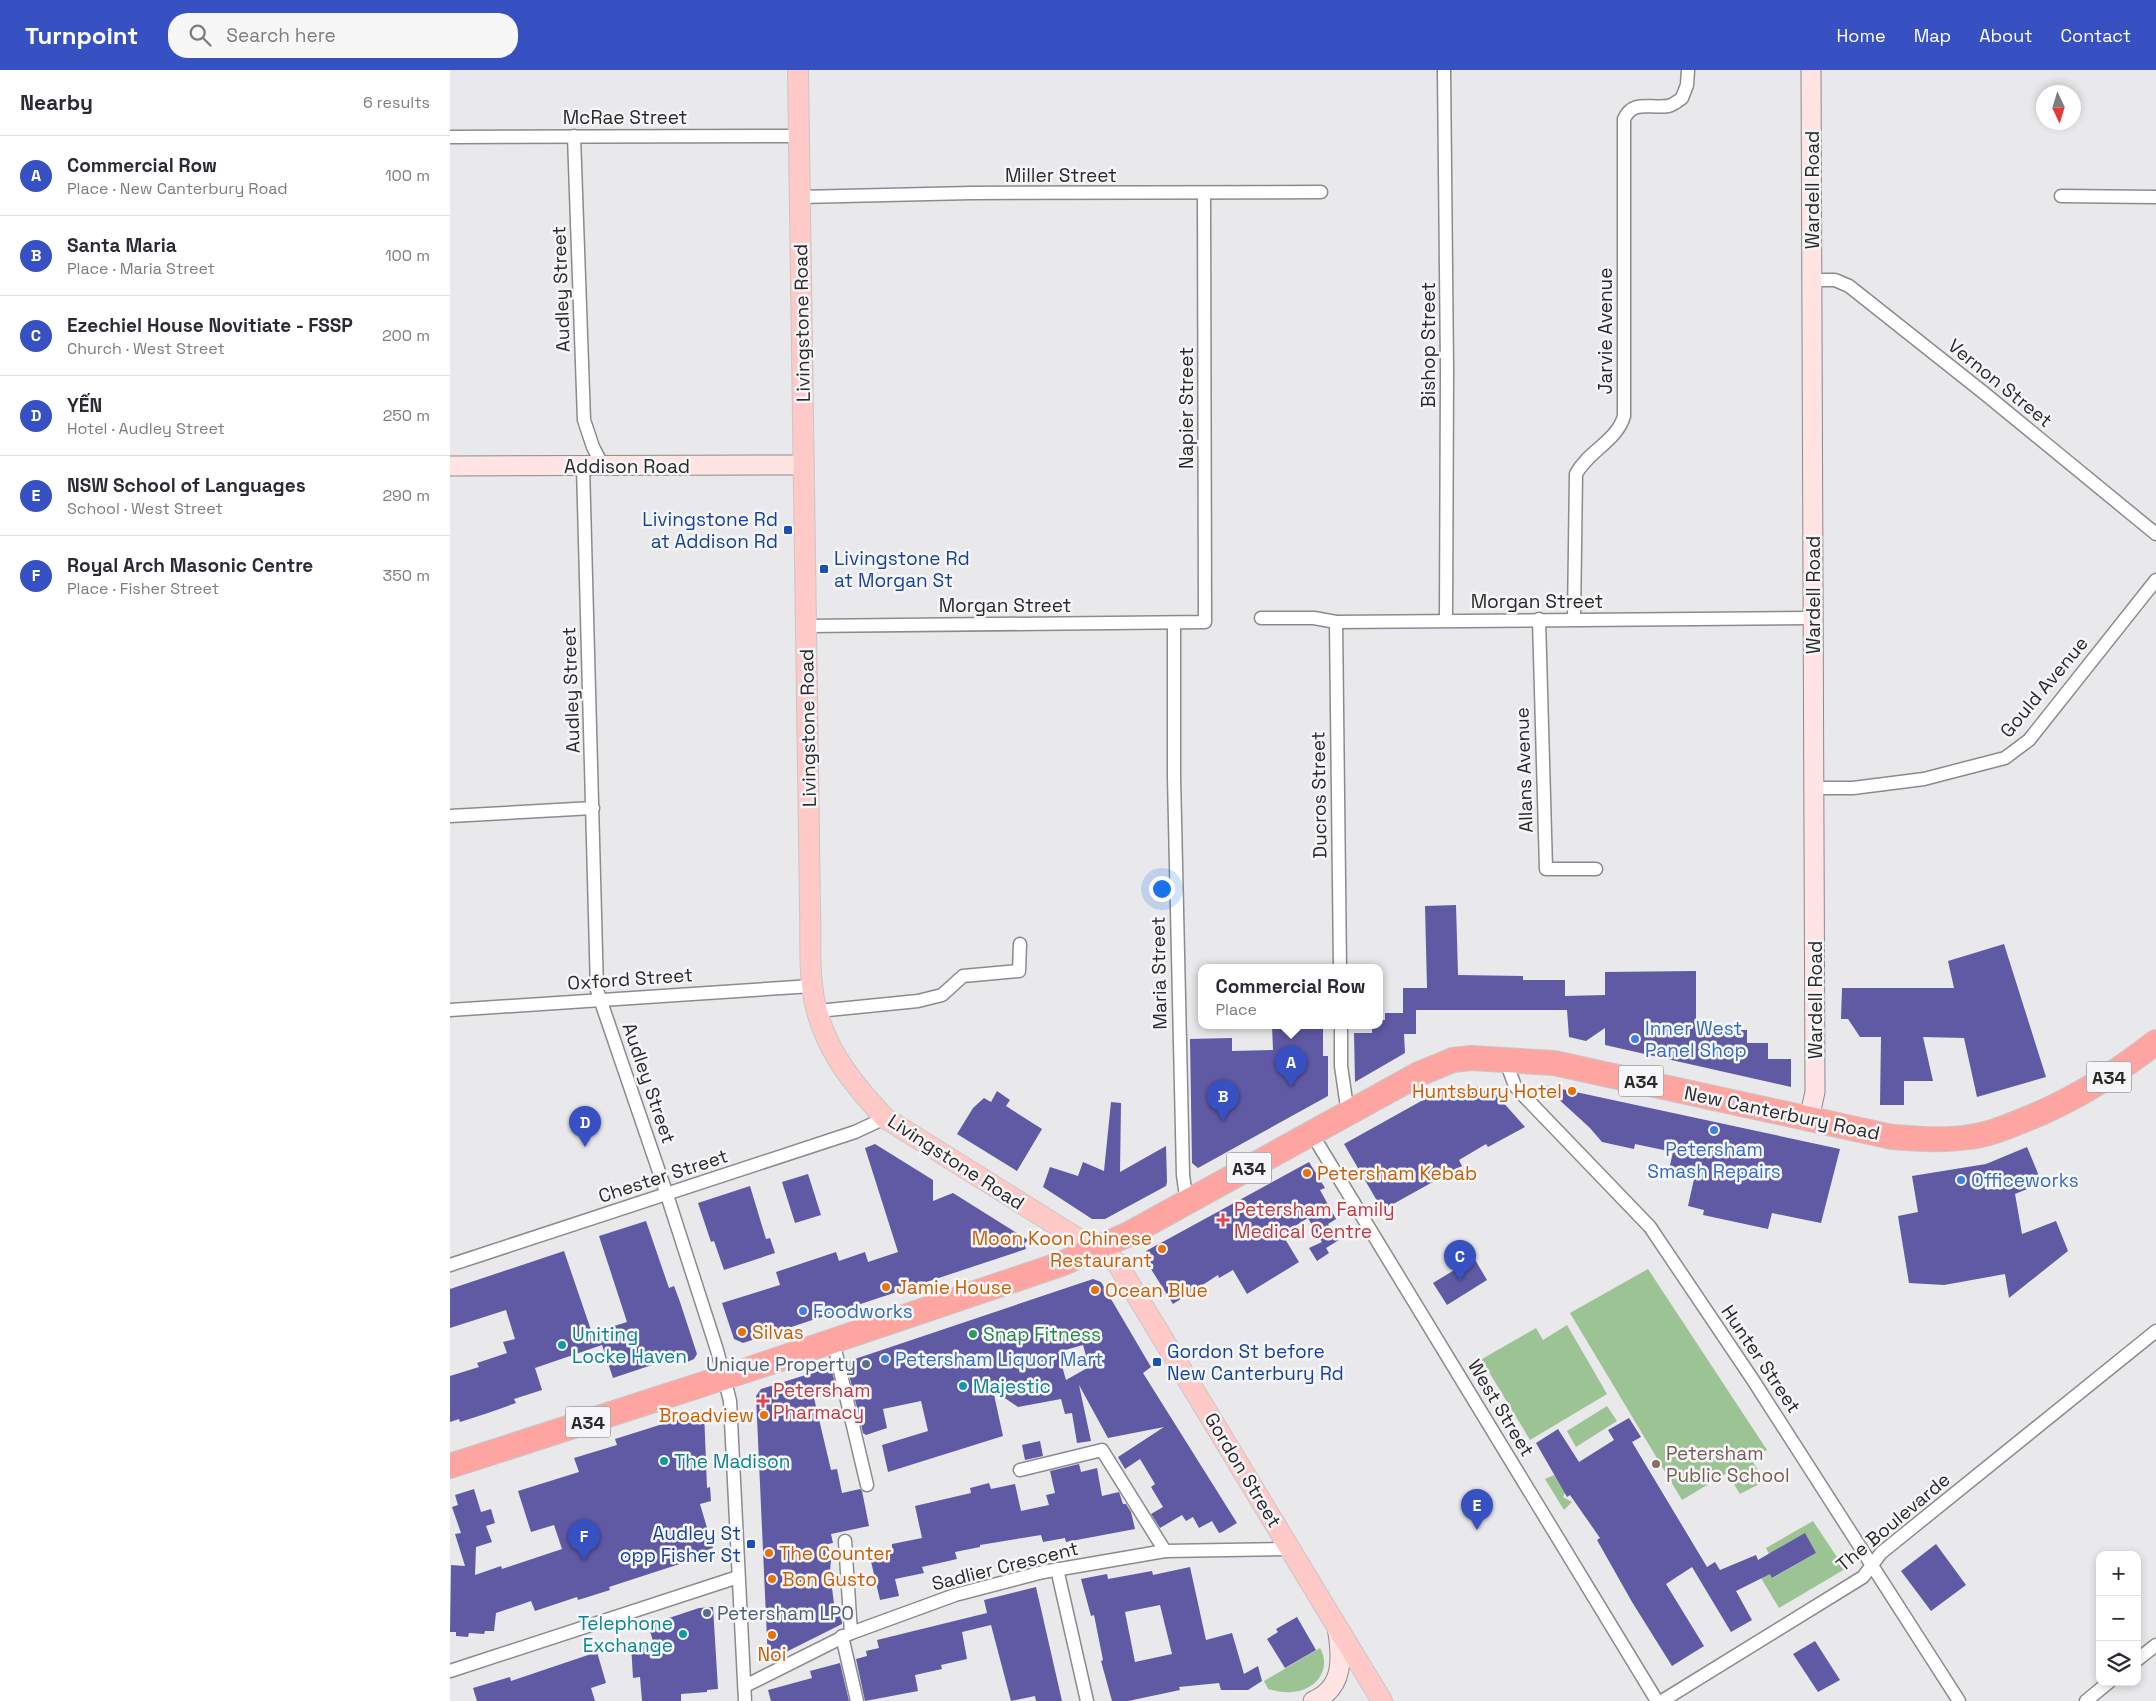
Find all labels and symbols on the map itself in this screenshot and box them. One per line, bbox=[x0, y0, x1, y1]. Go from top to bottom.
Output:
north arrow bbox=[2036, 85, 2081, 130]
street label: McRae Street bbox=[563, 105, 687, 130]
street label: Wardell Road bbox=[1800, 131, 1825, 249]
street label: Miller Street bbox=[1005, 163, 1117, 188]
street label: Audley Street bbox=[546, 225, 576, 353]
street label: Livingstone Road bbox=[788, 244, 816, 402]
street label: Jarvie Avenue bbox=[1593, 268, 1618, 394]
street label: Bishop Street bbox=[1416, 282, 1441, 408]
street label: Vernon Street bbox=[1943, 333, 2057, 433]
street label: Napier Street bbox=[1174, 347, 1199, 469]
street label: Addison Road bbox=[564, 454, 690, 479]
place label: Livingstone Rd at Addison Rd bbox=[642, 507, 778, 554]
marker: Livingstone Rd at Addison Rd bbox=[782, 524, 794, 536]
street label: Wardell Road bbox=[1801, 536, 1826, 654]
place label: Livingstone Rd at Morgan St bbox=[834, 546, 970, 593]
marker: Livingstone Rd at Morgan St bbox=[818, 563, 830, 575]
street label: Morgan Street bbox=[1471, 589, 1603, 614]
street label: Morgan Street bbox=[939, 593, 1071, 618]
street label: Audley Street bbox=[556, 626, 586, 754]
street label: Gould Avenue bbox=[1994, 631, 2094, 743]
street label: Livingstone Road bbox=[794, 649, 822, 807]
street label: Allans Avenue bbox=[1509, 707, 1539, 833]
street label: Ducros Street bbox=[1305, 731, 1333, 859]
your location bbox=[1149, 876, 1175, 902]
street label: Maria Street bbox=[1146, 916, 1172, 1030]
street label: Wardell Road bbox=[1803, 941, 1828, 1059]
street label: Oxford Street bbox=[566, 962, 694, 996]
place label: Inner West Panel Shop bbox=[1645, 1016, 1747, 1063]
street label: Audley Street bbox=[617, 1019, 681, 1147]
marker: Inner West Panel Shop bbox=[1629, 1033, 1641, 1045]
pin: A bbox=[1275, 1046, 1307, 1087]
road number: A34 bbox=[2086, 1062, 2132, 1092]
road number: A34 bbox=[1618, 1066, 1664, 1096]
place label: Huntsbury Hotel bbox=[1412, 1079, 1562, 1104]
pin: B bbox=[1207, 1080, 1239, 1121]
street label: New Canterbury Road bbox=[1682, 1080, 1882, 1146]
marker: Huntsbury Hotel bbox=[1566, 1085, 1578, 1097]
pin: D bbox=[569, 1106, 601, 1147]
street label: Livingstone Road bbox=[883, 1108, 1029, 1216]
marker: Petersham Smash Repairs bbox=[1708, 1124, 1720, 1136]
place label: Petersham Smash Repairs bbox=[1647, 1137, 1781, 1184]
street label: Chester Street bbox=[595, 1143, 731, 1209]
road number: A34 bbox=[1226, 1152, 1272, 1184]
place label: Petersham Kebab bbox=[1317, 1161, 1477, 1186]
marker: Petersham Kebab bbox=[1301, 1167, 1313, 1179]
place label: Officeworks bbox=[1971, 1168, 2079, 1193]
marker: Officeworks bbox=[1955, 1174, 1967, 1186]
place label: Petersham Family Medical Centre bbox=[1234, 1197, 1395, 1244]
marker: Petersham Family Medical Centre bbox=[1216, 1213, 1230, 1227]
place label: Moon Koon Chinese Restaurant bbox=[972, 1226, 1152, 1273]
pin: C bbox=[1444, 1240, 1476, 1281]
marker: Moon Koon Chinese Restaurant bbox=[1156, 1243, 1168, 1255]
place label: Jamie House bbox=[896, 1275, 1012, 1300]
place label: Ocean Blue bbox=[1105, 1278, 1208, 1303]
marker: Jamie House bbox=[880, 1281, 892, 1293]
marker: Ocean Blue bbox=[1089, 1284, 1101, 1296]
place label: Foodworks bbox=[813, 1299, 913, 1324]
street label: Hunter Street bbox=[1716, 1300, 1806, 1418]
marker: Foodworks bbox=[797, 1305, 809, 1317]
place label: Silvas bbox=[752, 1320, 804, 1345]
place label: Uniting Locke Haven bbox=[572, 1322, 687, 1369]
place label: Snap Fitness bbox=[983, 1322, 1101, 1347]
marker: Silvas bbox=[736, 1326, 748, 1338]
marker: Snap Fitness bbox=[967, 1328, 979, 1340]
marker: Uniting Locke Haven bbox=[556, 1339, 568, 1351]
place label: Gordon St before New Canterbury Rd bbox=[1167, 1339, 1344, 1386]
place label: Petersham Liquor Mart bbox=[895, 1347, 1103, 1372]
place label: Unique Property bbox=[706, 1352, 856, 1377]
marker: Petersham Liquor Mart bbox=[879, 1353, 891, 1365]
street label: West Street bbox=[1462, 1355, 1540, 1461]
marker: Gordon St before New Canterbury Rd bbox=[1151, 1356, 1163, 1368]
marker: Unique Property bbox=[860, 1358, 872, 1370]
place label: Majestic bbox=[973, 1374, 1051, 1399]
place label: Petersham Pharmacy bbox=[773, 1378, 871, 1425]
marker: Majestic bbox=[957, 1380, 969, 1392]
marker: Petersham Pharmacy bbox=[757, 1395, 769, 1407]
place label: Broadview bbox=[659, 1403, 754, 1428]
road number: A34 bbox=[566, 1406, 610, 1438]
street label: Gordon Street bbox=[1199, 1408, 1287, 1532]
marker: Broadview bbox=[758, 1409, 770, 1421]
place label: Petersham Public School bbox=[1666, 1441, 1790, 1488]
place label: The Madison bbox=[674, 1449, 790, 1474]
marker: The Madison bbox=[658, 1455, 670, 1467]
marker: Petersham Public School bbox=[1650, 1458, 1662, 1470]
street label: The Boulevarde bbox=[1831, 1467, 1955, 1577]
pin: E bbox=[1461, 1489, 1493, 1530]
pin: F bbox=[568, 1520, 600, 1561]
place label: Audley St opp Fisher St bbox=[620, 1521, 741, 1568]
street label: Sadlier Crescent bbox=[929, 1536, 1081, 1596]
marker: Audley St opp Fisher St bbox=[745, 1538, 757, 1550]
place label: The Counter bbox=[779, 1541, 892, 1566]
marker: The Counter bbox=[763, 1547, 775, 1559]
place label: Bon Gusto bbox=[782, 1567, 877, 1592]
marker: Bon Gusto bbox=[766, 1573, 778, 1585]
place label: Petersham LPO bbox=[717, 1601, 854, 1626]
marker: Petersham LPO bbox=[701, 1607, 713, 1619]
place label: Telephone Exchange bbox=[578, 1611, 673, 1658]
marker: Telephone Exchange bbox=[677, 1628, 689, 1640]
marker: Noi bbox=[766, 1629, 778, 1641]
place label: Noi bbox=[757, 1642, 787, 1667]

